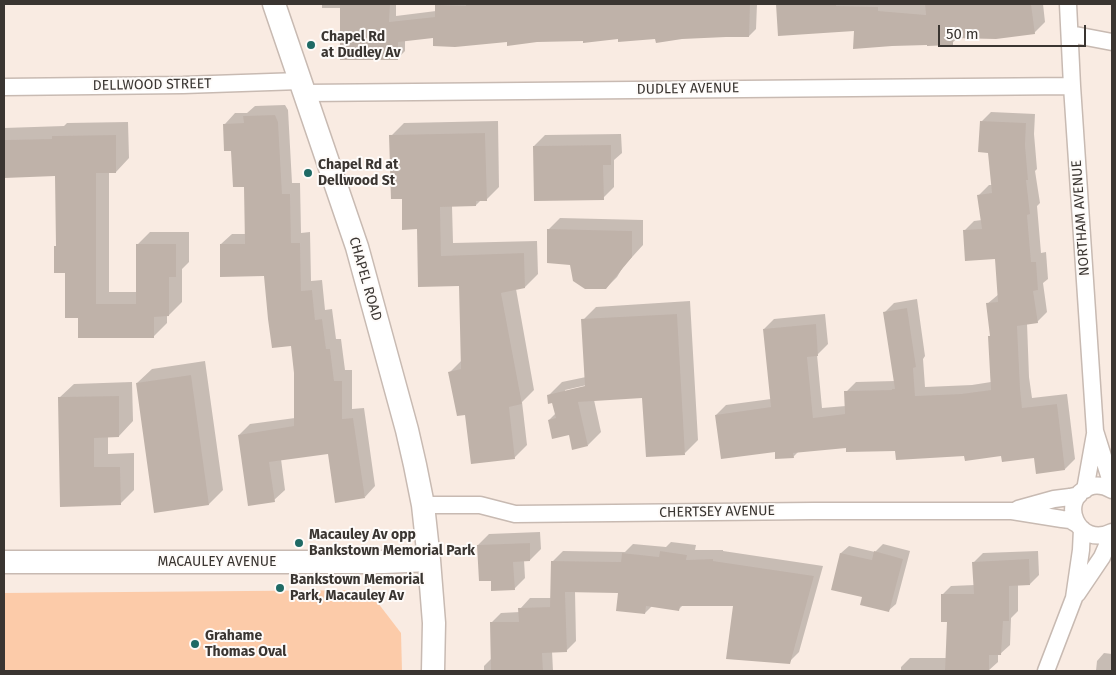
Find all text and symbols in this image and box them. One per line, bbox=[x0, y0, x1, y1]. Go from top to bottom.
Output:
scale bar bbox=[941, 15, 1088, 47]
text: 50 m bbox=[946, 25, 979, 43]
place label: Chapel Rd at Dudley Av bbox=[321, 29, 401, 62]
marker: Chapel Rd at Dudley Av bbox=[305, 39, 317, 51]
street label: DELLWOOD STREET bbox=[92, 76, 212, 94]
street label: DUDLEY AVENUE bbox=[637, 80, 739, 98]
place label: Chapel Rd at Dellwood St bbox=[318, 157, 398, 190]
street label: NORTHAM AVENUE bbox=[1069, 159, 1093, 277]
marker: Chapel Rd at Dellwood St bbox=[302, 167, 314, 179]
street label: CHAPEL ROAD bbox=[345, 235, 385, 323]
street label: CHERTSEY AVENUE bbox=[659, 503, 775, 521]
place label: Macauley Av opp Bankstown Memorial Park bbox=[309, 527, 475, 560]
marker: Macauley Av opp Bankstown Memorial Park bbox=[293, 537, 305, 549]
street label: MACAULEY AVENUE bbox=[158, 554, 276, 570]
place label: Bankstown Memorial Park, Macauley Av bbox=[290, 572, 424, 604]
marker: Bankstown Memorial Park, Macauley Av bbox=[274, 582, 286, 594]
place label: Grahame Thomas Oval bbox=[205, 628, 286, 660]
marker: Grahame Thomas Oval bbox=[189, 638, 201, 650]

